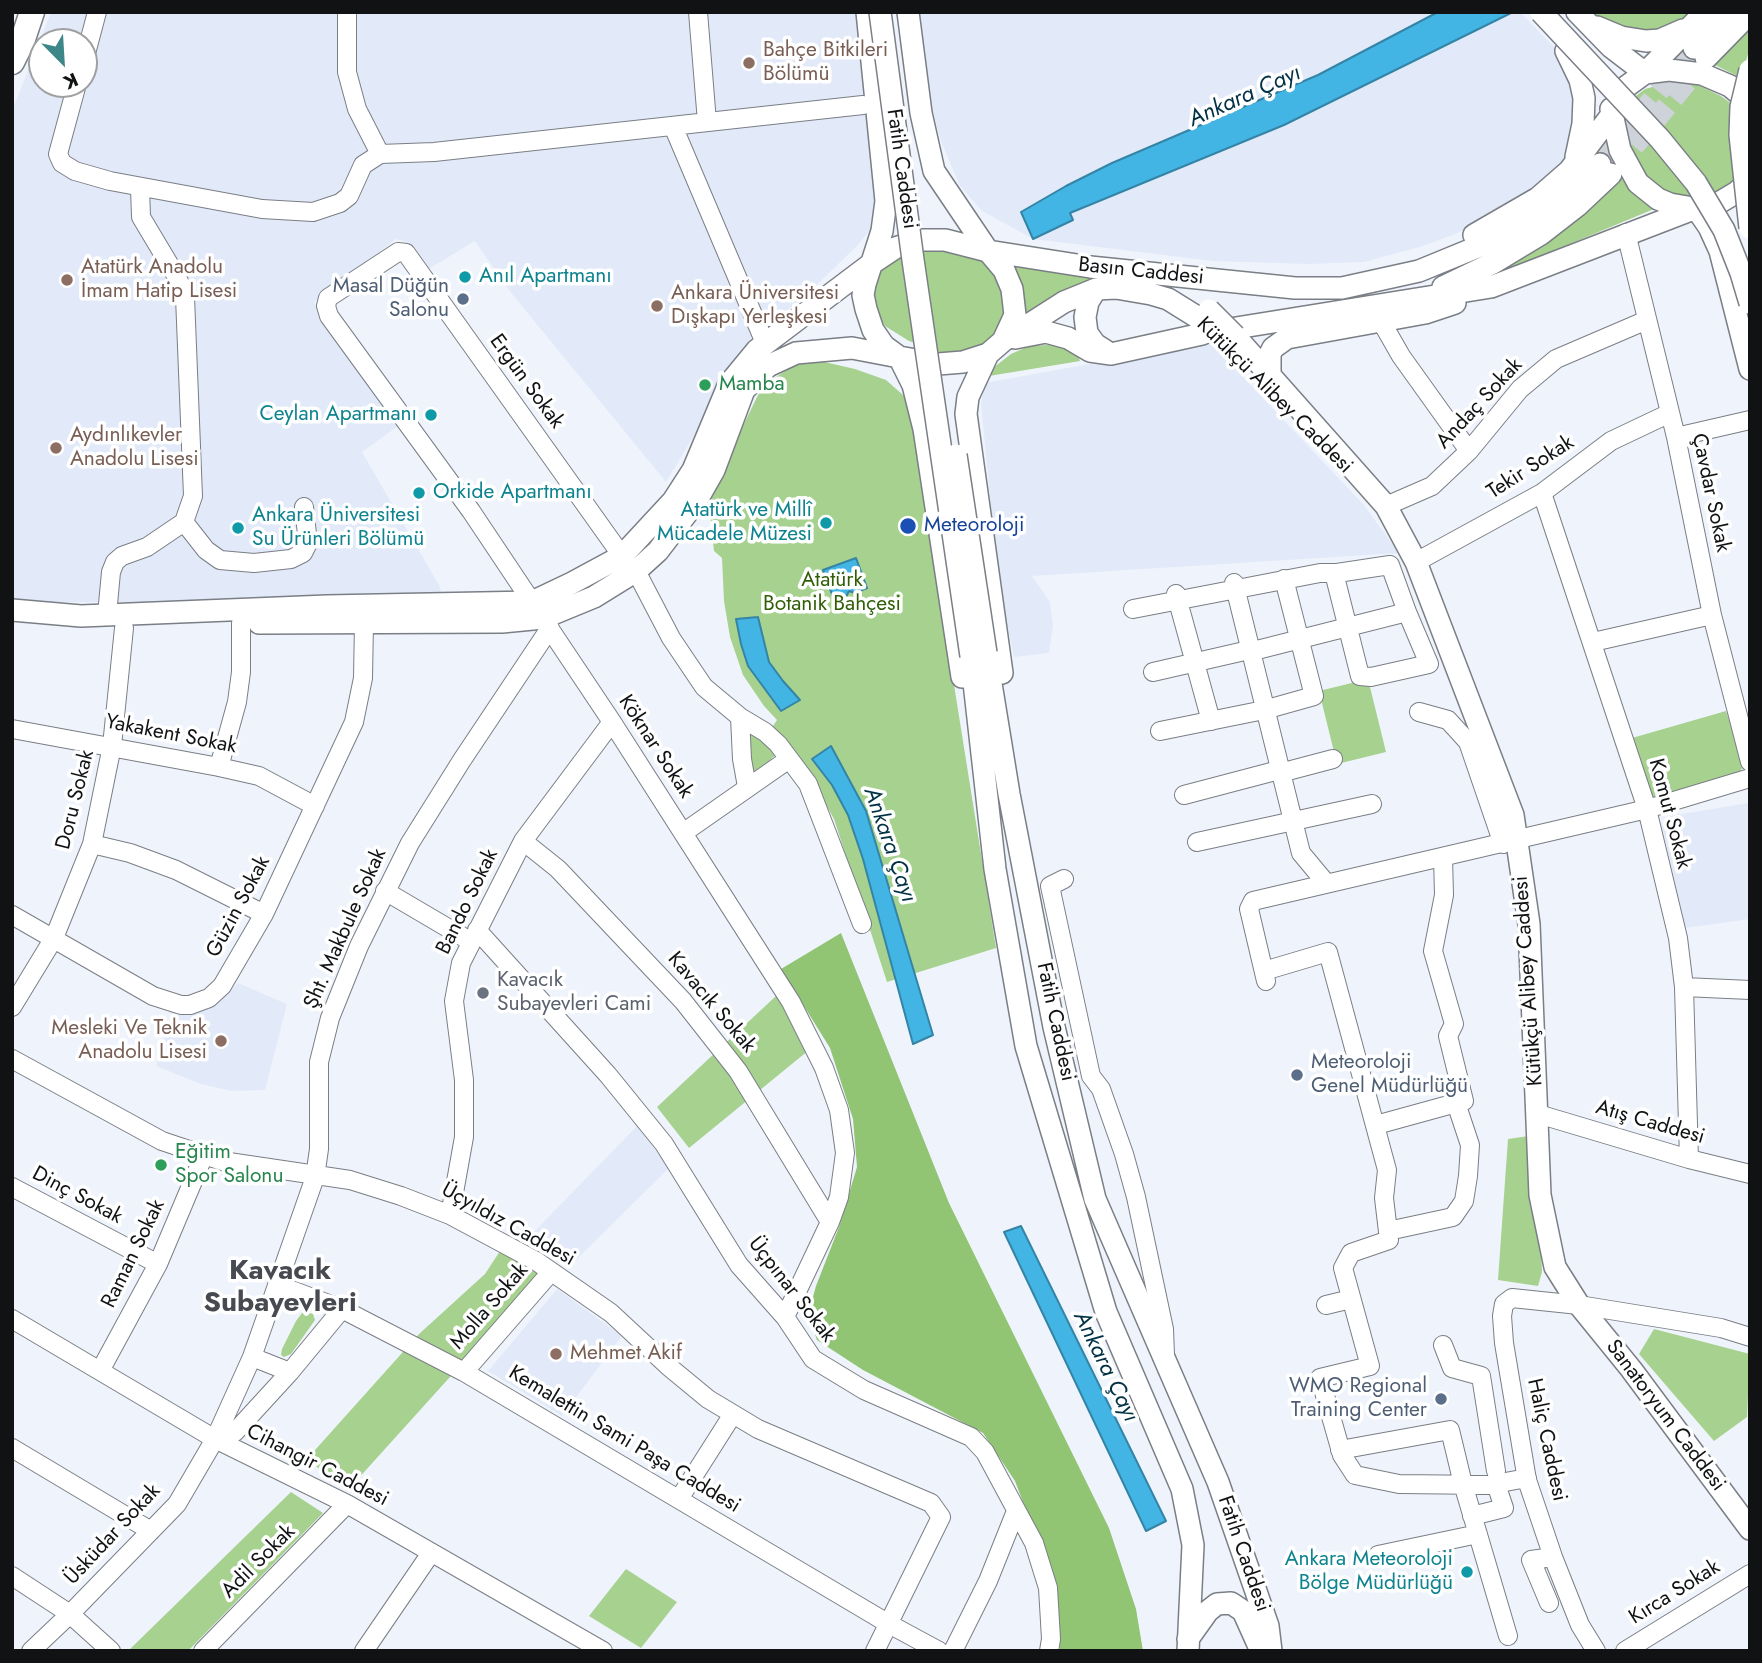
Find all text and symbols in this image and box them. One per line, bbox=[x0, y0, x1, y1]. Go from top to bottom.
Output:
north arrow bbox=[28, 28, 98, 98]
place label: Bahçe Bitkileri Bölümü bbox=[763, 38, 888, 88]
marker: Bahçe Bitkileri Bölümü bbox=[741, 55, 757, 71]
water label: Ankara Çayı bbox=[1185, 60, 1305, 134]
text: K bbox=[59, 66, 82, 96]
street label: Fatih Caddesi bbox=[880, 107, 922, 231]
street label: Basın Caddesi bbox=[1077, 253, 1205, 291]
place label: Atatürk Anadolu İmam Hatip Lisesi bbox=[81, 255, 237, 305]
place label: Anıl Apartmanı bbox=[479, 264, 612, 290]
marker: Anıl Apartmanı bbox=[457, 269, 473, 285]
marker: Atatürk Anadolu İmam Hatip Lisesi bbox=[59, 272, 75, 288]
place label: Masal Düğün Salonu bbox=[333, 274, 449, 324]
place label: Ankara Üniversitesi Dışkapı Yerleşkesi bbox=[671, 281, 839, 331]
marker: Masal Düğün Salonu bbox=[455, 291, 471, 307]
marker: Ankara Üniversitesi Dışkapı Yerleşkesi bbox=[649, 298, 665, 314]
street label: Kütükçü Alibey Caddesi bbox=[1191, 313, 1357, 479]
street label: Ergün Sokak bbox=[483, 330, 569, 434]
street label: Andaç Sokak bbox=[1432, 353, 1528, 455]
place label: Mamba bbox=[719, 372, 785, 398]
marker: Mamba bbox=[697, 377, 713, 393]
place label: Ceylan Apartmanı bbox=[259, 402, 417, 428]
marker: Ceylan Apartmanı bbox=[423, 407, 439, 423]
place label: Aydınlıkevler Anadolu Lisesi bbox=[70, 423, 199, 473]
street label: Tekir Sokak bbox=[1483, 431, 1579, 505]
street label: Çavdar Sokak bbox=[1685, 431, 1735, 555]
marker: Aydınlıkevler Anadolu Lisesi bbox=[48, 440, 64, 456]
place label: Orkide Apartmanı bbox=[433, 480, 592, 506]
marker: Orkide Apartmanı bbox=[411, 485, 427, 501]
place label: Atatürk ve Millî Mücadele Müzesi bbox=[657, 498, 812, 548]
place label: Ankara Üniversitesi Su Ürünleri Bölümü bbox=[252, 503, 424, 553]
place label: Meteoroloji bbox=[924, 513, 1025, 539]
marker: Atatürk ve Millî Mücadele Müzesi bbox=[818, 515, 834, 531]
marker: Meteoroloji bbox=[898, 516, 918, 536]
marker: Ankara Üniversitesi Su Ürünleri Bölümü bbox=[230, 520, 246, 536]
park label: Atatürk Botanik Bahçesi bbox=[763, 568, 901, 618]
street label: Köknar Sokak bbox=[612, 691, 698, 803]
street label: Yakakent Sokak bbox=[103, 710, 239, 760]
street label: Doru Sokak bbox=[51, 748, 101, 852]
street label: Komut Sokak bbox=[1642, 756, 1696, 872]
water label: Ankara Çayı bbox=[856, 784, 922, 906]
street label: Şht. Makbule Sokak bbox=[299, 845, 393, 1013]
street label: Bando Sokak bbox=[432, 845, 504, 959]
street label: Güzin Sokak bbox=[202, 852, 276, 962]
street label: Kütükçü Alibey Caddesi bbox=[1509, 875, 1549, 1087]
street label: Kavacık Sokak bbox=[662, 947, 760, 1059]
street label: Fatih Caddesi bbox=[1030, 960, 1080, 1084]
place label: Kavacık Subayevleri Cami bbox=[497, 968, 651, 1018]
marker: Kavacık Subayevleri Cami bbox=[475, 985, 491, 1001]
place label: Mesleki Ve Teknik Anadolu Lisesi bbox=[51, 1016, 207, 1066]
marker: Mesleki Ve Teknik Anadolu Lisesi bbox=[213, 1033, 229, 1049]
place label: Meteoroloji Genel Müdürlüğü bbox=[1311, 1050, 1468, 1100]
marker: Meteoroloji Genel Müdürlüğü bbox=[1289, 1067, 1305, 1083]
street label: Atış Caddesi bbox=[1593, 1095, 1707, 1151]
place label: Eğitim Spor Salonu bbox=[175, 1140, 283, 1190]
marker: Eğitim Spor Salonu bbox=[153, 1157, 169, 1173]
street label: Dinç Sokak bbox=[28, 1162, 126, 1230]
street label: Üçyıldız Caddesi bbox=[437, 1178, 579, 1272]
street label: Raman Sokak bbox=[97, 1196, 171, 1312]
street label: Üçpınar Sokak bbox=[742, 1232, 840, 1348]
district label: Kavacık Subayevleri bbox=[203, 1255, 357, 1321]
street label: Molla Sokak bbox=[446, 1259, 534, 1355]
water label: Ankara Çayı bbox=[1066, 1307, 1144, 1427]
street label: Sanatoryum Caddesi bbox=[1600, 1335, 1730, 1497]
place label: Mehmet Akif bbox=[570, 1341, 682, 1367]
marker: Mehmet Akif bbox=[548, 1346, 564, 1362]
street label: Kemalettin Sami Paşa Caddesi bbox=[504, 1361, 744, 1519]
place label: WMO Regional Training Center bbox=[1289, 1374, 1427, 1424]
street label: Haliç Caddesi bbox=[1521, 1376, 1571, 1504]
marker: WMO Regional Training Center bbox=[1433, 1391, 1449, 1407]
street label: Cihangir Caddesi bbox=[242, 1419, 392, 1513]
street label: Üsküdar Sokak bbox=[60, 1479, 166, 1591]
street label: Fatih Caddesi bbox=[1211, 1493, 1275, 1615]
street label: Adil Sokak bbox=[217, 1520, 301, 1604]
place label: Ankara Meteoroloji Bölge Müdürlüğü bbox=[1285, 1547, 1453, 1597]
street label: Kırca Sokak bbox=[1625, 1555, 1725, 1631]
marker: Ankara Meteoroloji Bölge Müdürlüğü bbox=[1459, 1564, 1475, 1580]

